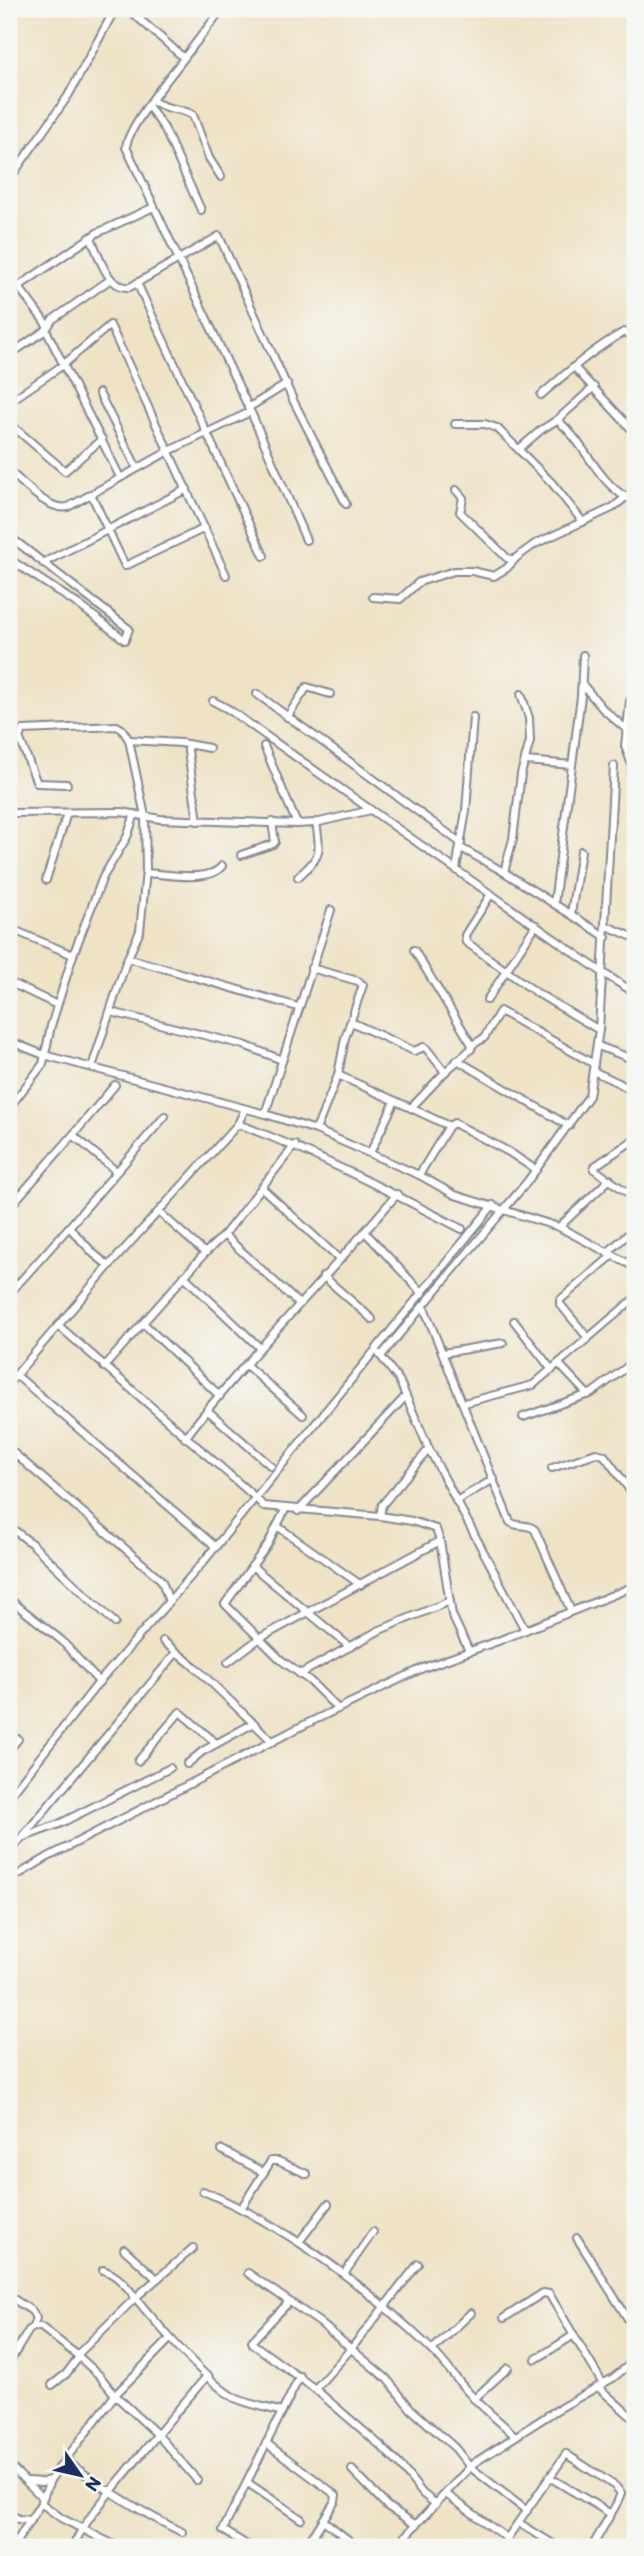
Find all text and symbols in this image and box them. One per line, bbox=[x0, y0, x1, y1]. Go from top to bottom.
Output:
north arrow bbox=[46, 2440, 116, 2510]
text: N bbox=[81, 2472, 107, 2496]

